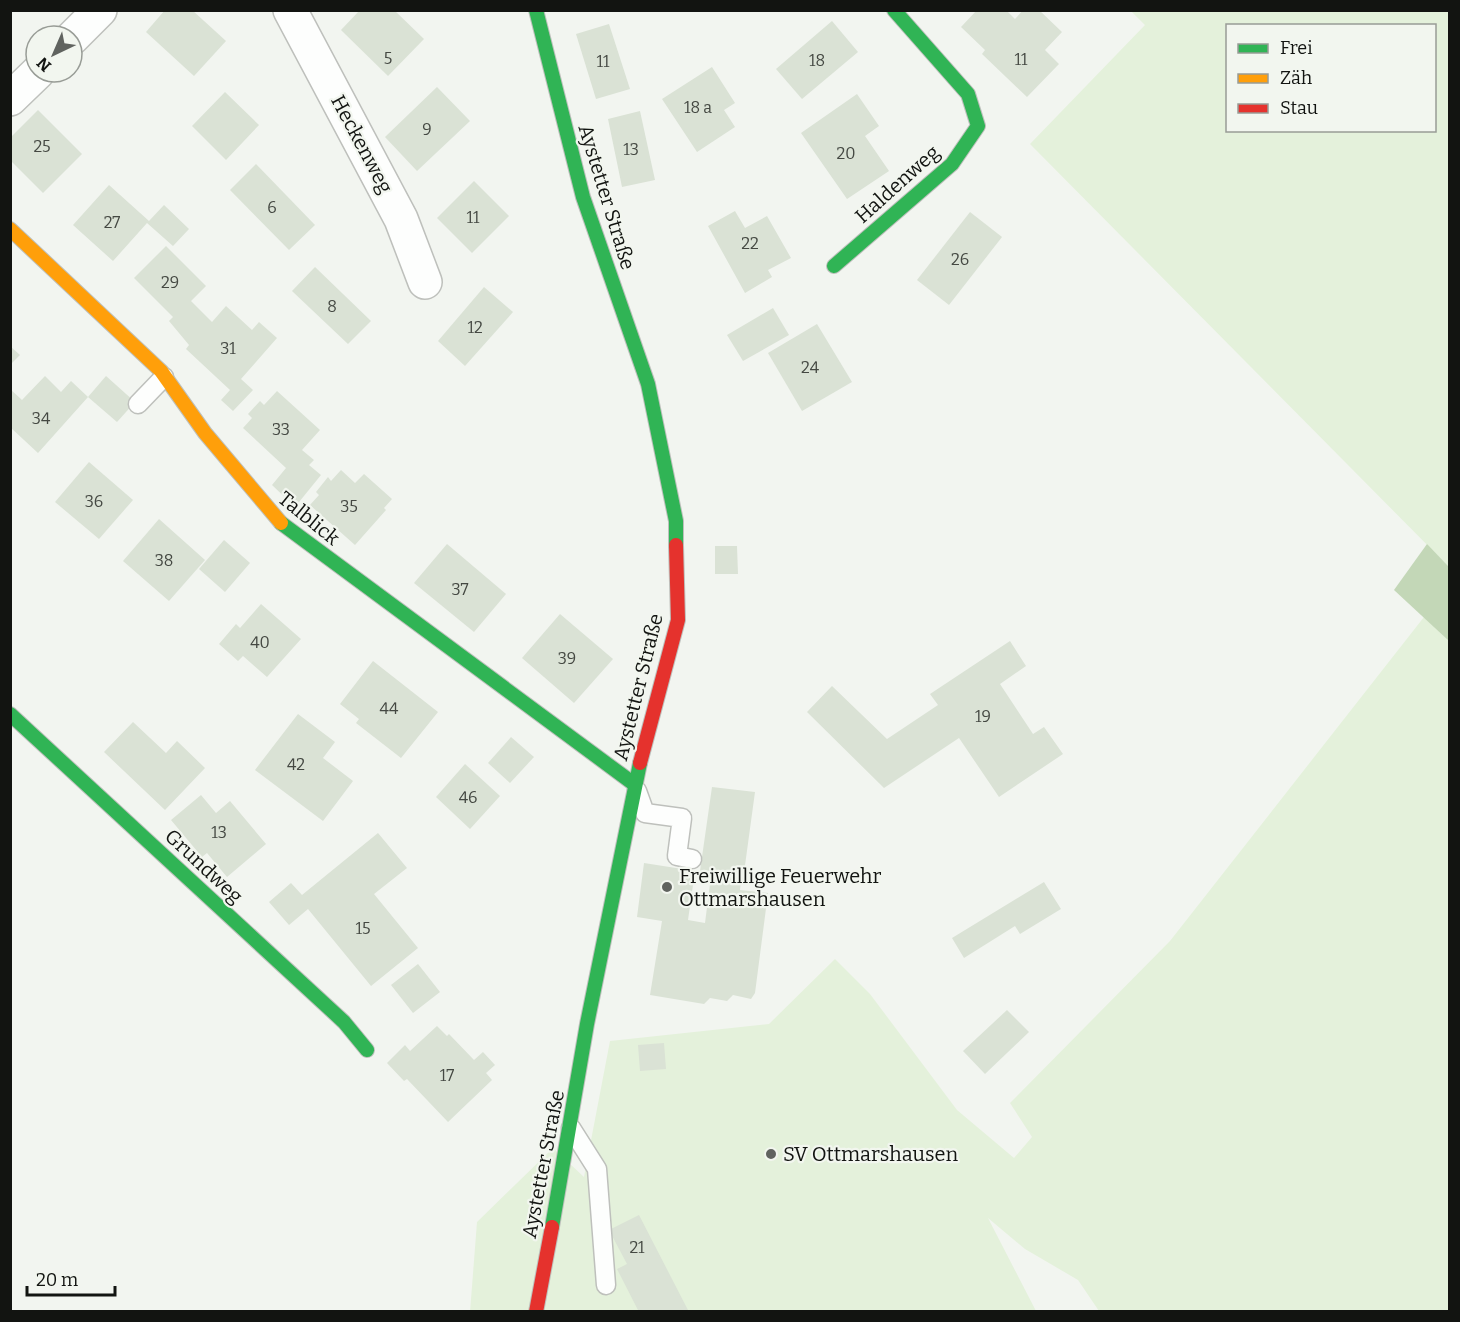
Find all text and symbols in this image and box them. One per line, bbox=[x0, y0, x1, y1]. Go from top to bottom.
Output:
north arrow bbox=[24, 24, 84, 84]
legend bbox=[1226, 24, 1436, 132]
text: Frei bbox=[1280, 37, 1313, 59]
house number: 5 bbox=[384, 49, 392, 68]
house number: 11 bbox=[1015, 50, 1028, 69]
house number: 18 bbox=[809, 51, 825, 70]
house number: 11 bbox=[597, 52, 610, 71]
text: N bbox=[33, 53, 55, 76]
text: Zäh bbox=[1280, 67, 1312, 89]
street label: Heckenweg bbox=[326, 91, 398, 197]
text: Stau bbox=[1280, 97, 1318, 119]
house number: 18 a bbox=[684, 98, 712, 117]
house number: 9 bbox=[422, 120, 432, 139]
street label: Aystetter Straße bbox=[574, 121, 640, 273]
house number: 25 bbox=[33, 137, 51, 156]
house number: 13 bbox=[623, 140, 639, 159]
street label: Haldenweg bbox=[850, 140, 944, 228]
house number: 20 bbox=[837, 144, 855, 163]
house number: 6 bbox=[267, 198, 277, 217]
house number: 11 bbox=[467, 208, 480, 227]
house number: 27 bbox=[104, 213, 120, 232]
house number: 22 bbox=[741, 234, 759, 253]
house number: 26 bbox=[951, 250, 969, 269]
house number: 29 bbox=[161, 273, 179, 292]
house number: 8 bbox=[327, 297, 337, 316]
house number: 12 bbox=[467, 318, 483, 337]
house number: 31 bbox=[220, 339, 236, 358]
house number: 24 bbox=[801, 358, 820, 377]
house number: 34 bbox=[32, 409, 51, 428]
house number: 33 bbox=[272, 420, 290, 439]
street label: Talblick bbox=[274, 486, 345, 550]
house number: 36 bbox=[85, 492, 103, 511]
house number: 35 bbox=[340, 497, 358, 516]
house number: 38 bbox=[155, 551, 173, 570]
house number: 37 bbox=[451, 580, 469, 599]
street label: Aystetter Straße bbox=[608, 611, 668, 763]
house number: 40 bbox=[250, 633, 270, 652]
house number: 39 bbox=[558, 649, 576, 668]
house number: 44 bbox=[380, 699, 399, 718]
house number: 19 bbox=[975, 707, 991, 726]
house number: 42 bbox=[287, 755, 305, 774]
house number: 46 bbox=[459, 788, 477, 807]
house number: 13 bbox=[211, 823, 227, 842]
street label: Grundweg bbox=[160, 824, 248, 908]
place label: Freiwillige Feuerwehr Ottmarshausen bbox=[679, 864, 882, 911]
marker: Freiwillige Feuerwehr Ottmarshausen bbox=[660, 880, 674, 894]
house number: 15 bbox=[355, 919, 371, 938]
house number: 17 bbox=[440, 1066, 454, 1085]
street label: Aystetter Straße bbox=[517, 1088, 569, 1240]
place label: SV Ottmarshausen bbox=[783, 1142, 958, 1166]
marker: SV Ottmarshausen bbox=[764, 1147, 778, 1161]
house number: 21 bbox=[629, 1238, 645, 1257]
scale bar bbox=[27, 1259, 116, 1297]
text: 20 m bbox=[36, 1269, 78, 1291]

